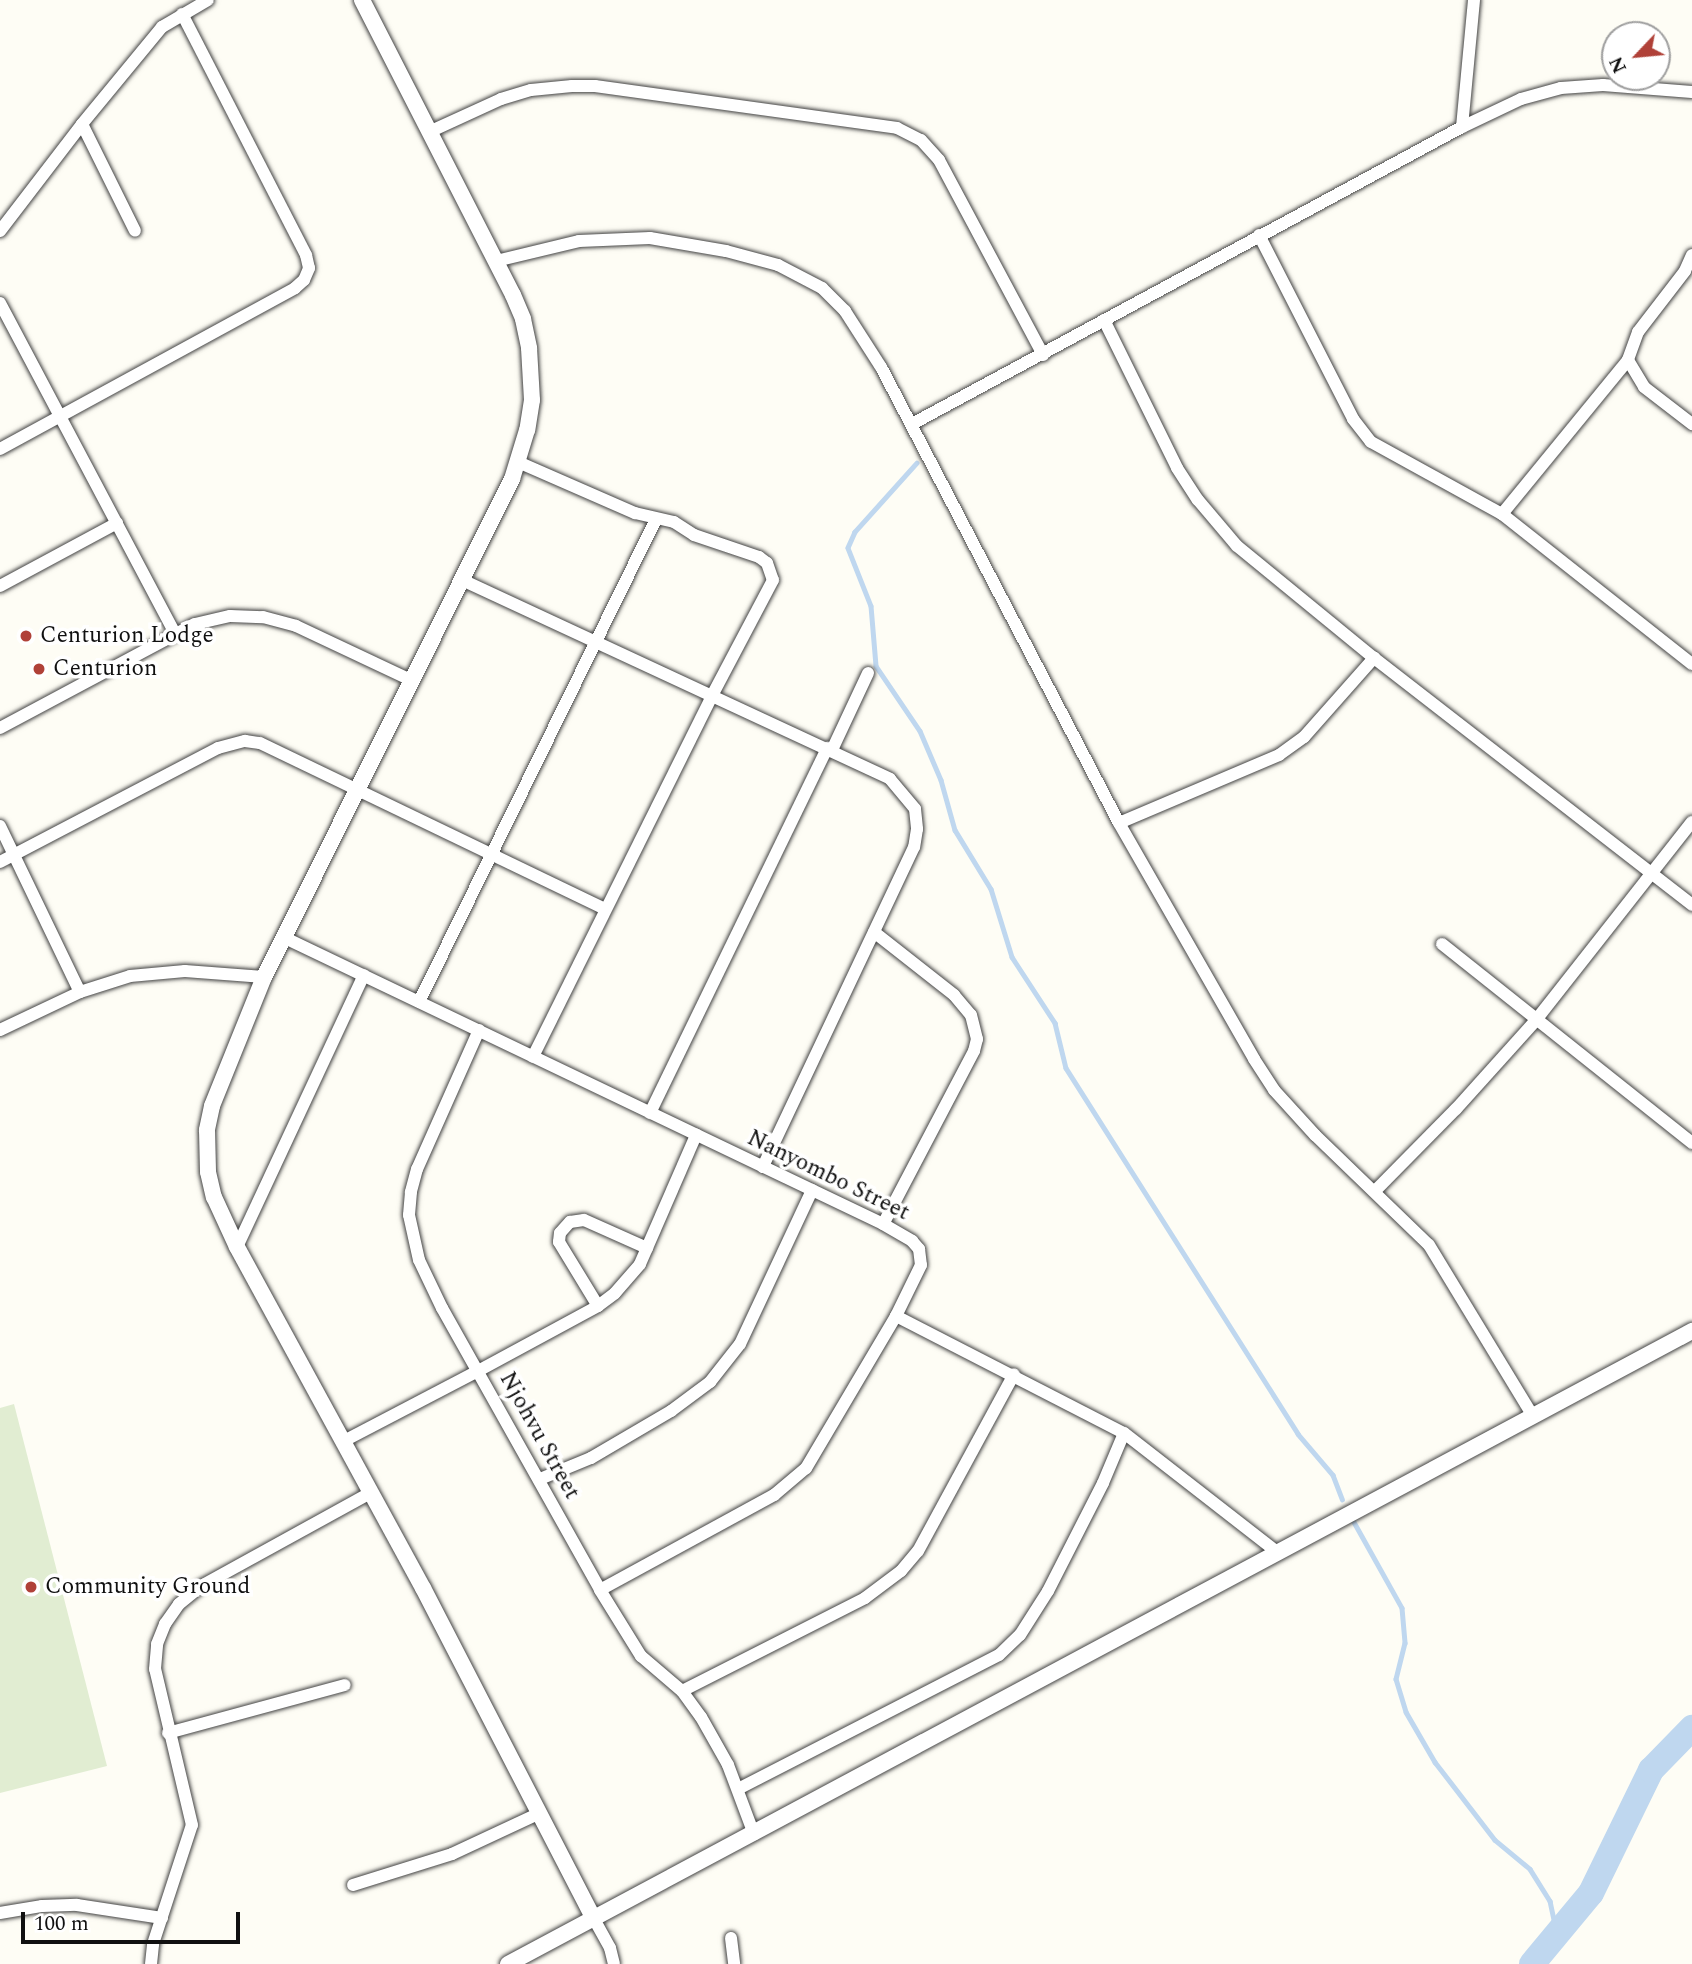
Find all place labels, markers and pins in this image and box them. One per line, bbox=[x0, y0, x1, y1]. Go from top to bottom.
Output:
place label: Centurion Lodge bbox=[40, 622, 214, 650]
marker: Centurion Lodge bbox=[18, 628, 34, 644]
place label: Centurion bbox=[53, 655, 157, 683]
marker: Centurion bbox=[31, 661, 47, 677]
place label: Community Ground bbox=[45, 1573, 250, 1601]
marker: Community Ground bbox=[23, 1579, 39, 1595]

